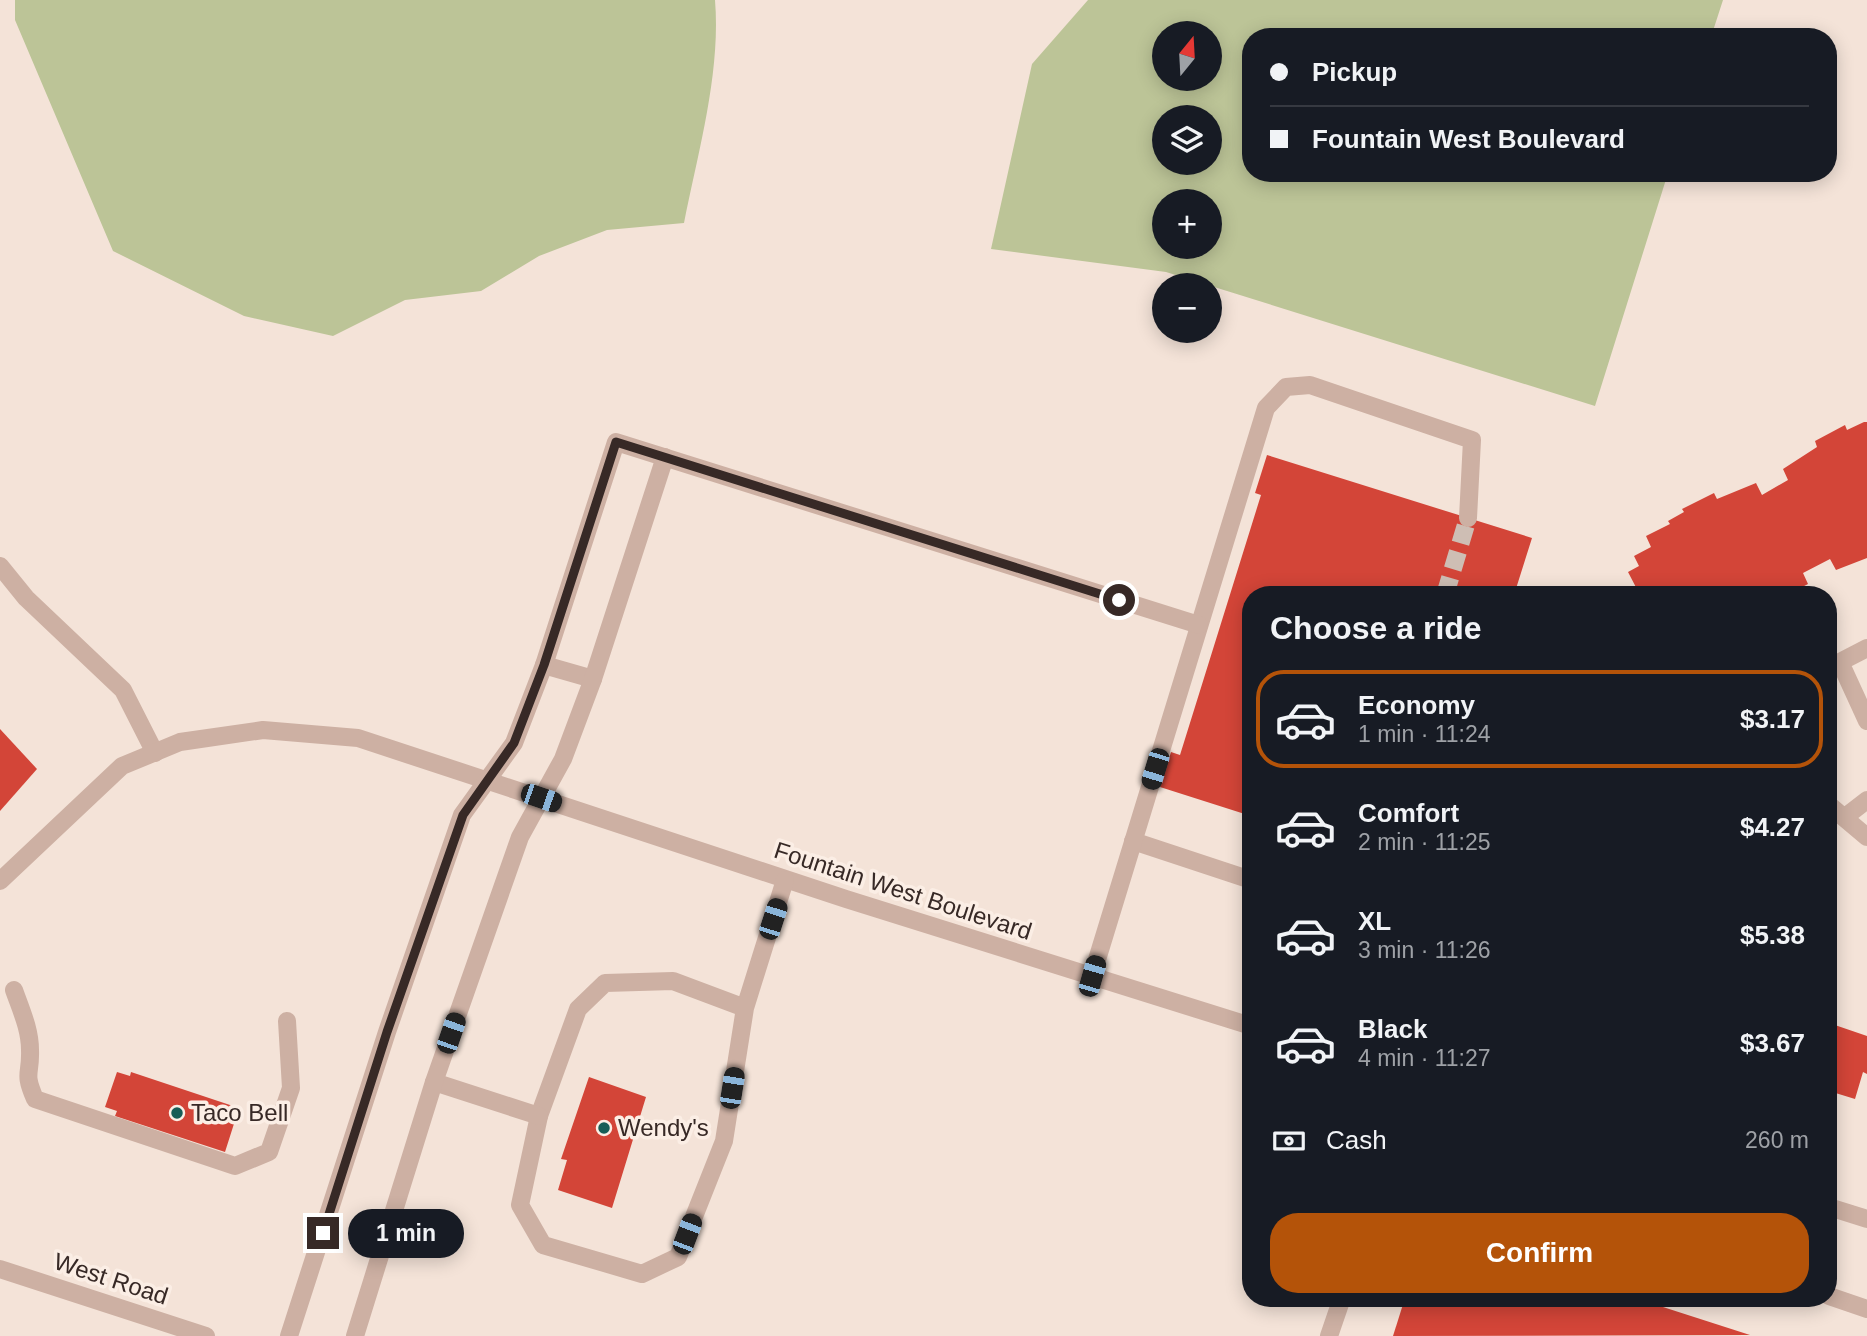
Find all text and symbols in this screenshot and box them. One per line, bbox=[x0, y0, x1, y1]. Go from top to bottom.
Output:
north arrow bbox=[1152, 21, 1222, 91]
map controls bbox=[1152, 21, 1222, 343]
text: Pickup bbox=[1312, 57, 1397, 87]
button: layers bbox=[1152, 105, 1222, 175]
text: Fountain West Boulevard bbox=[1312, 124, 1625, 154]
button: + bbox=[1152, 189, 1222, 259]
button: − bbox=[1152, 273, 1222, 343]
route start bbox=[1103, 584, 1135, 616]
text: Choose a ride bbox=[1270, 610, 1482, 646]
icon: car bbox=[1274, 688, 1337, 751]
text: Economy bbox=[1358, 690, 1475, 720]
text: $3.17 bbox=[1740, 704, 1805, 734]
text: 1 min · 11:24 bbox=[1358, 721, 1491, 747]
car bbox=[1139, 746, 1172, 792]
car bbox=[518, 781, 565, 815]
icon: car bbox=[1274, 796, 1337, 859]
text: Comfort bbox=[1358, 798, 1459, 828]
text: $4.27 bbox=[1740, 812, 1805, 842]
text: 2 min · 11:25 bbox=[1358, 829, 1491, 855]
street label: Fountain West Boulevard bbox=[771, 836, 1035, 945]
car bbox=[757, 896, 790, 942]
icon: car bbox=[1274, 904, 1337, 967]
text: XL bbox=[1358, 906, 1391, 936]
text: $5.38 bbox=[1740, 920, 1805, 950]
text: 3 min · 11:26 bbox=[1358, 937, 1491, 963]
car bbox=[1077, 953, 1108, 999]
car bbox=[435, 1010, 468, 1056]
icon: car bbox=[1274, 1012, 1337, 1075]
text: Black bbox=[1358, 1014, 1427, 1044]
text: $3.67 bbox=[1740, 1028, 1805, 1058]
text: 4 min · 11:27 bbox=[1358, 1045, 1491, 1071]
car bbox=[719, 1066, 746, 1110]
place label: Taco Bell bbox=[191, 1099, 288, 1126]
marker: Taco Bell bbox=[169, 1105, 185, 1121]
place label: Wendy's bbox=[618, 1114, 709, 1141]
marker: Wendy's bbox=[596, 1120, 612, 1136]
icon: cash bbox=[1270, 1122, 1308, 1160]
text: Cash bbox=[1326, 1125, 1387, 1155]
text: 260 m bbox=[1745, 1127, 1809, 1153]
callout: 1 min bbox=[348, 1208, 463, 1258]
car bbox=[670, 1211, 705, 1257]
button: Confirm bbox=[1270, 1213, 1809, 1293]
route end bbox=[307, 1217, 339, 1249]
text: 1 min bbox=[376, 1220, 436, 1246]
street label: West Road bbox=[51, 1247, 172, 1310]

